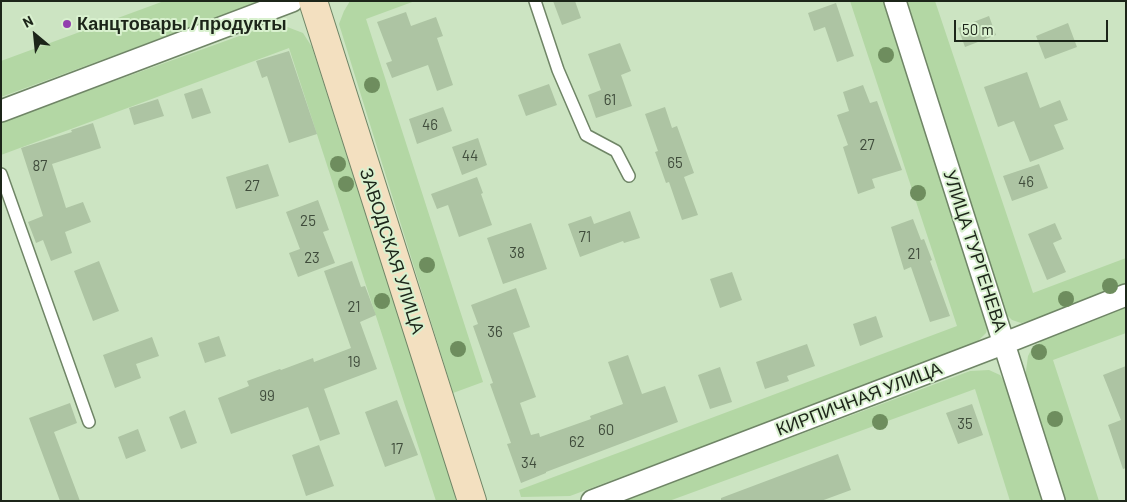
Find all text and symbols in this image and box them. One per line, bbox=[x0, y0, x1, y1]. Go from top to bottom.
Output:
north arrow bbox=[10, 10, 60, 60]
scale bar bbox=[957, 10, 1111, 42]
text: N bbox=[20, 12, 36, 31]
place label: Канцтовары /продукты bbox=[77, 13, 287, 35]
marker: Канцтовары /продукты bbox=[61, 18, 73, 30]
text: 50 m bbox=[962, 20, 994, 38]
house number: 61 bbox=[604, 91, 616, 109]
house number: 46 bbox=[422, 116, 438, 134]
house number: 27 bbox=[859, 136, 875, 154]
house number: 44 bbox=[462, 147, 478, 165]
house number: 65 bbox=[667, 154, 683, 172]
house number: 87 bbox=[33, 157, 47, 175]
street label: ЗАВОДСКАЯ УЛИЦА bbox=[355, 165, 429, 337]
street label: УЛИЦА ТУРГЕНЕВА bbox=[939, 167, 1011, 335]
house number: 46 bbox=[1018, 173, 1034, 191]
house number: 27 bbox=[244, 177, 260, 195]
house number: 25 bbox=[300, 212, 316, 230]
house number: 71 bbox=[579, 228, 591, 246]
house number: 38 bbox=[509, 244, 525, 262]
house number: 21 bbox=[907, 245, 921, 263]
house number: 23 bbox=[304, 249, 320, 267]
house number: 21 bbox=[347, 298, 361, 316]
house number: 36 bbox=[487, 323, 503, 341]
house number: 19 bbox=[347, 353, 361, 371]
street label: КИРПИЧНАЯ УЛИЦА bbox=[773, 357, 945, 441]
house number: 99 bbox=[259, 387, 275, 405]
house number: 35 bbox=[957, 415, 973, 433]
house number: 60 bbox=[598, 421, 614, 439]
house number: 62 bbox=[569, 433, 585, 451]
house number: 17 bbox=[391, 440, 403, 458]
house number: 34 bbox=[521, 454, 537, 472]

